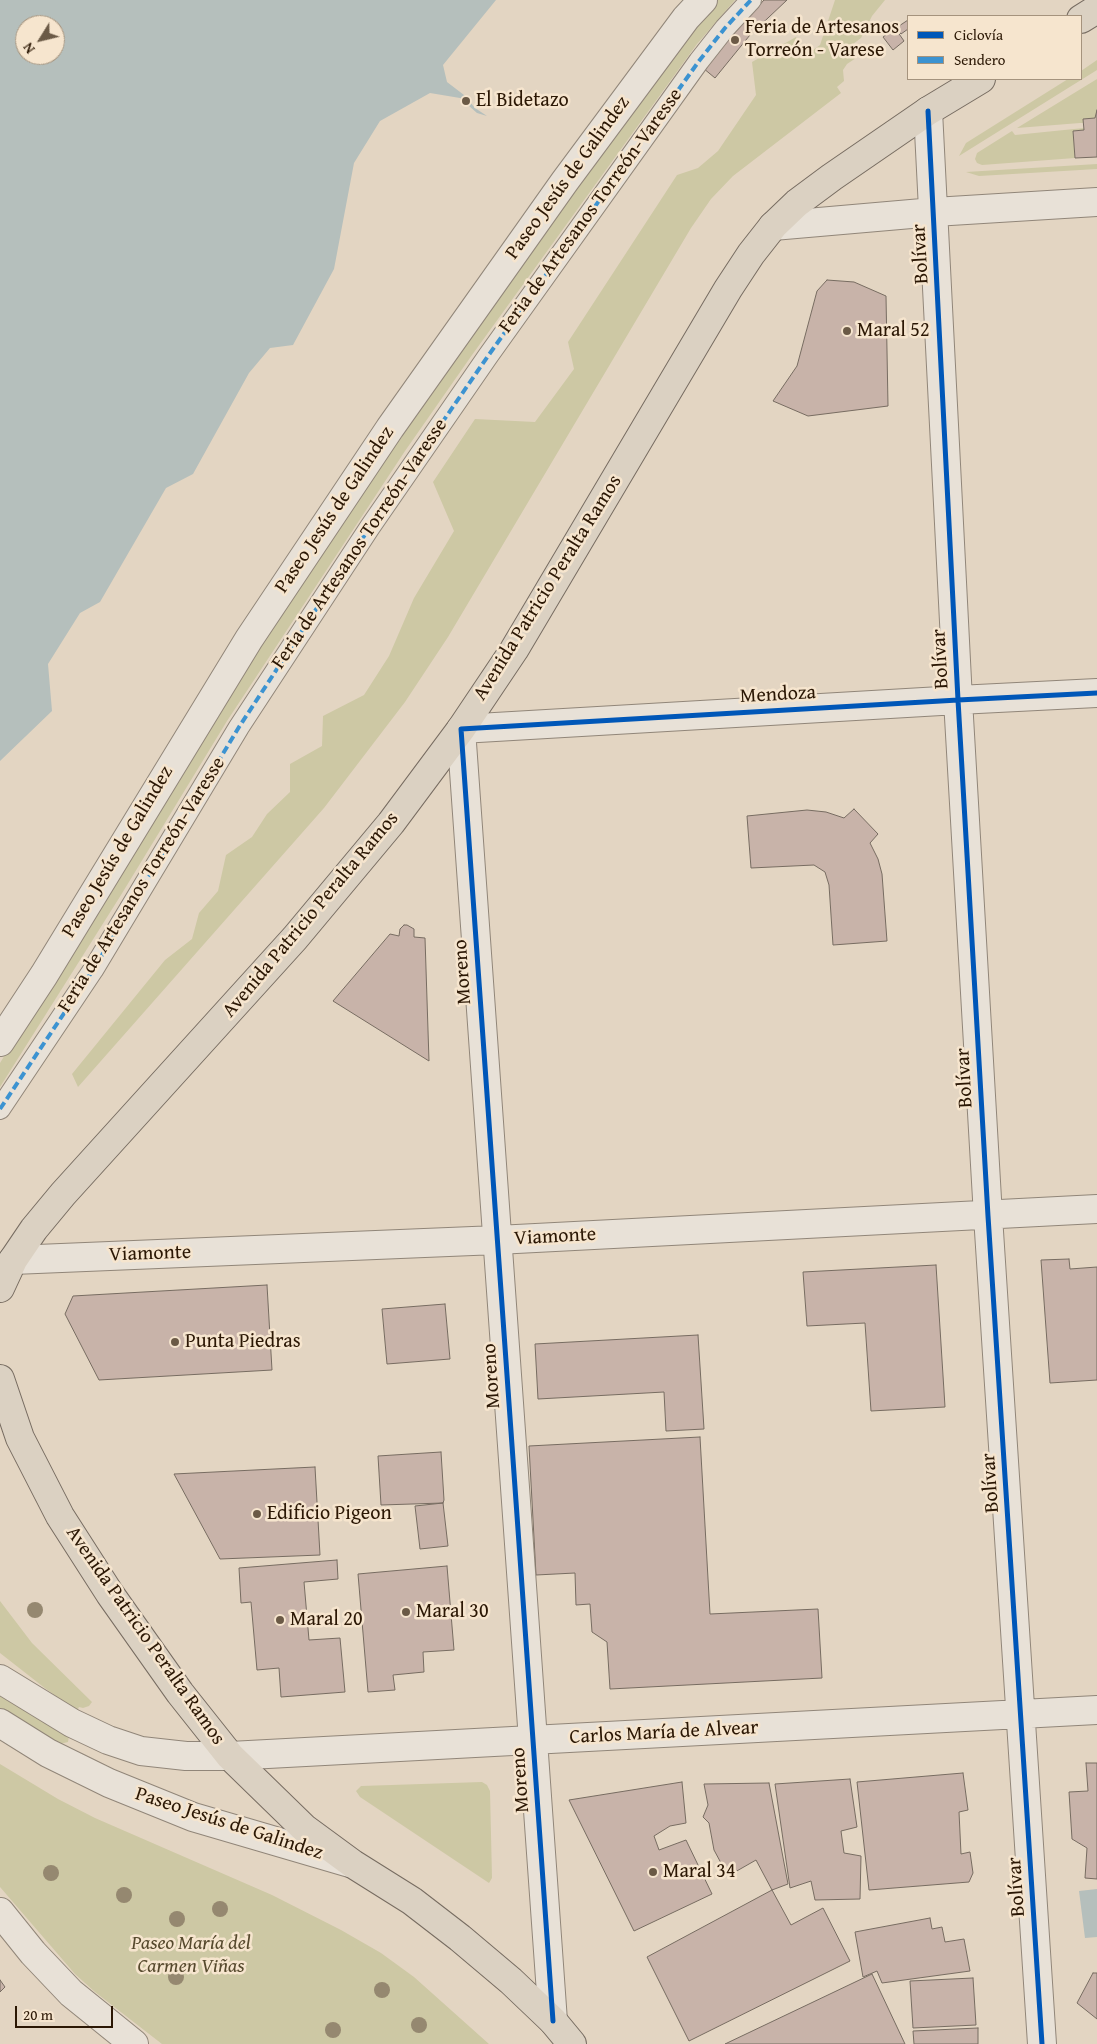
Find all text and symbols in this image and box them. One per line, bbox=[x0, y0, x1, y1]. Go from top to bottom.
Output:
north arrow bbox=[15, 15, 65, 65]
legend bbox=[907, 15, 1082, 80]
place label: Feria de Artesanos Torreón - Varese bbox=[745, 16, 899, 63]
text: Ciclovía bbox=[954, 24, 1003, 45]
marker: Feria de Artesanos Torreón - Varese bbox=[729, 34, 741, 46]
text: N bbox=[18, 39, 40, 58]
text: Sendero bbox=[954, 49, 1005, 70]
street label: Feria de Artesanos Torreón-Varesse bbox=[494, 84, 688, 338]
place label: El Bidetazo bbox=[476, 89, 569, 113]
street label: Paseo Jesús de Galindez bbox=[501, 92, 635, 264]
marker: El Bidetazo bbox=[460, 95, 472, 107]
street label: Bolívar bbox=[907, 223, 935, 285]
place label: Maral 52 bbox=[857, 319, 930, 343]
marker: Maral 52 bbox=[841, 325, 853, 337]
street label: Feria de Artesanos Torreón-Varesse bbox=[267, 414, 453, 674]
street label: Paseo Jesús de Galindez bbox=[270, 422, 400, 598]
street label: Avenida Patricio Peralta Ramos bbox=[469, 471, 627, 705]
street label: Bolívar bbox=[927, 628, 955, 690]
street label: Mendoza bbox=[739, 681, 817, 709]
street label: Feria de Artesanos Torreón-Varesse bbox=[53, 753, 231, 1017]
street label: Paseo Jesús de Galindez bbox=[57, 762, 179, 942]
street label: Avenida Patricio Peralta Ramos bbox=[218, 807, 404, 1023]
street label: Moreno bbox=[449, 939, 477, 1005]
street label: Bolívar bbox=[951, 1047, 979, 1109]
street label: Viamonte bbox=[513, 1223, 597, 1251]
street label: Viamonte bbox=[108, 1241, 192, 1267]
place label: Punta Piedras bbox=[185, 1330, 301, 1354]
marker: Punta Piedras bbox=[169, 1336, 181, 1348]
street label: Moreno bbox=[478, 1343, 506, 1409]
street label: Bolívar bbox=[977, 1452, 1005, 1514]
place label: Edificio Pigeon bbox=[267, 1502, 392, 1526]
marker: Edificio Pigeon bbox=[251, 1508, 263, 1520]
street label: Avenida Patricio Peralta Ramos bbox=[60, 1522, 230, 1750]
place label: Maral 30 bbox=[416, 1600, 489, 1624]
marker: Maral 30 bbox=[400, 1606, 412, 1618]
place label: Maral 20 bbox=[290, 1608, 363, 1632]
marker: Maral 20 bbox=[274, 1614, 286, 1626]
street label: Carlos María de Alvear bbox=[569, 1716, 759, 1750]
street label: Moreno bbox=[507, 1747, 535, 1813]
street label: Paseo Jesús de Galindez bbox=[132, 1782, 326, 1866]
street label: Bolívar bbox=[1003, 1856, 1031, 1918]
place label: Maral 34 bbox=[663, 1860, 736, 1884]
marker: Maral 34 bbox=[647, 1866, 659, 1878]
park label: Paseo María del Carmen Viñas bbox=[131, 1932, 251, 1979]
scale bar bbox=[18, 1996, 115, 2028]
text: 20 m bbox=[23, 2004, 53, 2025]

